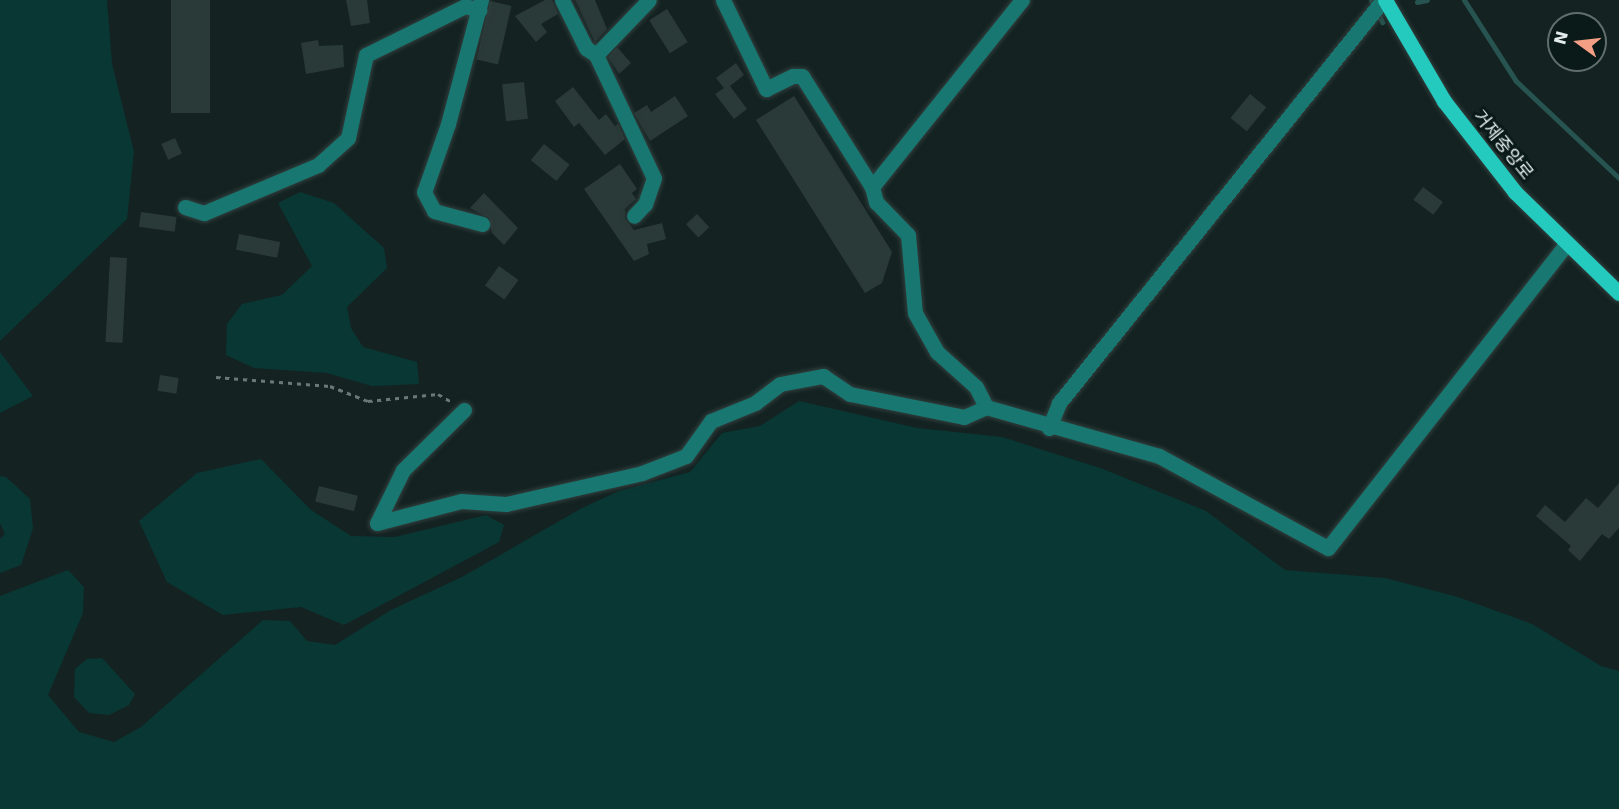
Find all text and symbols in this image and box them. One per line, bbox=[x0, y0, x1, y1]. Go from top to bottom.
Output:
north arrow bbox=[1547, 12, 1607, 72]
text: N bbox=[1550, 29, 1572, 47]
street label: 거제중앙로 bbox=[1469, 106, 1537, 184]

